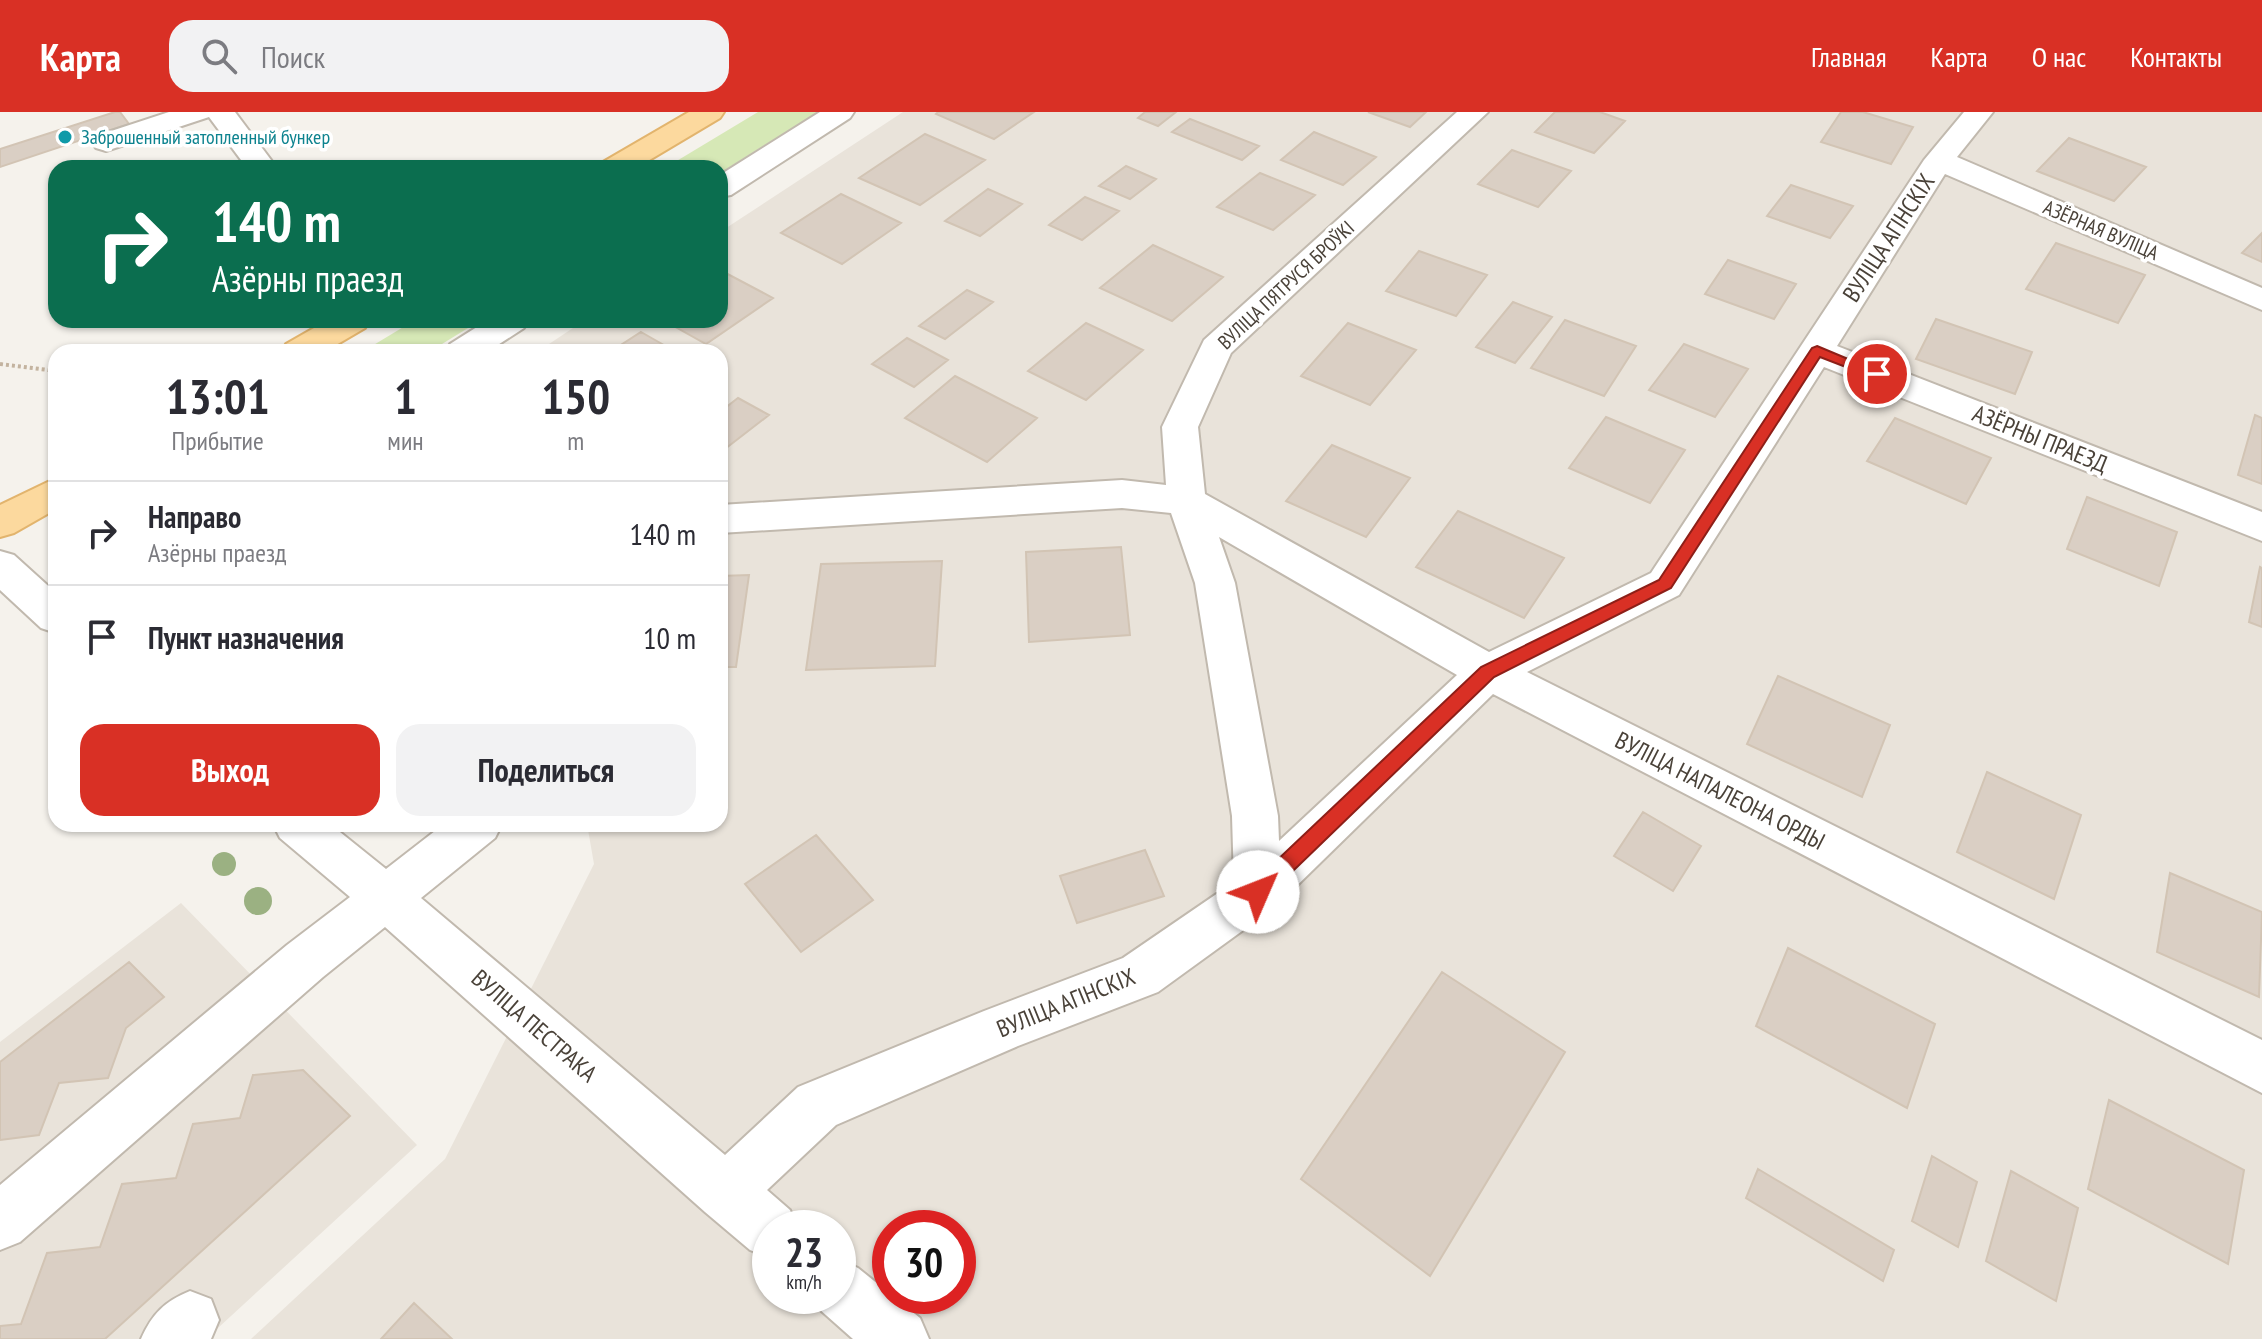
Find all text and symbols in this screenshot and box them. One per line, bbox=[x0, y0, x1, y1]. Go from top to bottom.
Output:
search box bbox=[169, 20, 729, 92]
text: Карта bbox=[40, 32, 121, 81]
icon: search bbox=[197, 34, 241, 78]
text: Поиск bbox=[261, 37, 325, 76]
text: Главная bbox=[1811, 38, 1887, 75]
text: Карта bbox=[1931, 38, 1988, 75]
text: О нас bbox=[2032, 38, 2086, 75]
text: Контакты bbox=[2130, 38, 2222, 75]
place label: Заброшенный затопленный бункер bbox=[81, 124, 330, 150]
marker: Заброшенный затопленный бункер bbox=[56, 128, 74, 146]
street label: ВУЛІЦА АГІНСКІХ bbox=[1836, 168, 1941, 308]
text: 140 m bbox=[212, 185, 341, 257]
icon: right bbox=[80, 192, 184, 296]
street label: АЗЁРНАЯ ВУЛІЦА bbox=[2039, 194, 2163, 266]
street label: ВУЛІЦА ПЯТРУСЯ БРОЎКІ bbox=[1212, 215, 1360, 355]
text: Азёрны праезд bbox=[212, 255, 404, 302]
pin bbox=[1843, 340, 1911, 408]
icon: arrive bbox=[1855, 352, 1899, 396]
text: 13:01 bbox=[166, 365, 270, 427]
text: 1 bbox=[394, 365, 417, 427]
text: 150 bbox=[541, 365, 610, 427]
street label: АЗЁРНЫ ПРАЕЗД bbox=[1968, 397, 2112, 480]
text: Прибытие bbox=[172, 424, 264, 457]
text: мин bbox=[387, 424, 424, 457]
text: m bbox=[567, 424, 584, 457]
text: Направо bbox=[148, 497, 241, 536]
icon: right bbox=[80, 511, 124, 555]
text: 140 m bbox=[630, 514, 696, 553]
text: Азёрны праезд bbox=[148, 536, 286, 569]
icon: arrive bbox=[80, 615, 124, 659]
text: Пункт назначения bbox=[148, 618, 344, 657]
text: 10 m bbox=[643, 618, 696, 657]
button: Выход bbox=[80, 724, 380, 816]
button: Поделиться bbox=[396, 724, 696, 816]
street label: ВУЛІЦА НАПАЛЕОНА ОРДЫ bbox=[1610, 724, 1830, 857]
position arrow bbox=[1216, 850, 1300, 934]
street label: ВУЛІЦА АГІНСКІХ bbox=[992, 961, 1140, 1044]
street label: ВУЛІЦА ПЕСТРАКА bbox=[465, 963, 604, 1089]
speed limit sign: 30 bbox=[872, 1210, 976, 1314]
text: 23 bbox=[785, 1226, 823, 1278]
text: km/h bbox=[786, 1269, 822, 1295]

